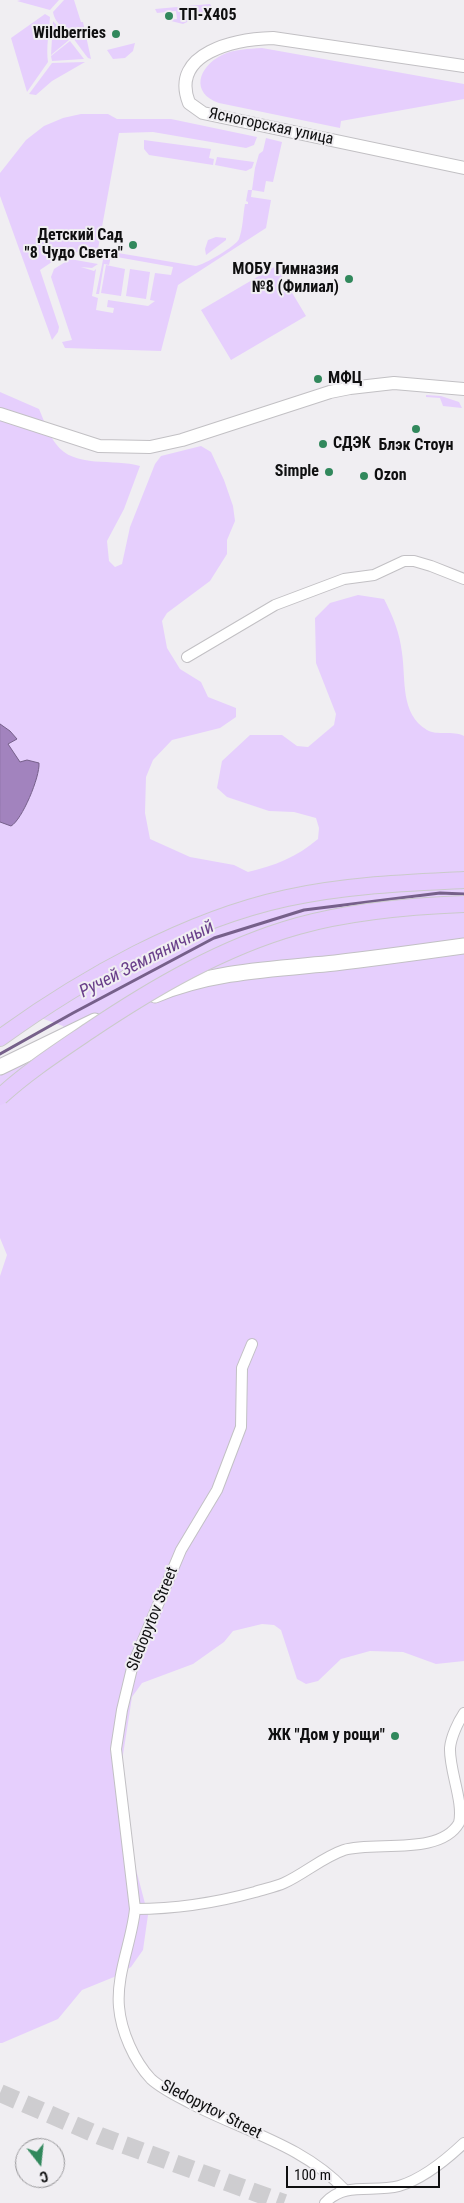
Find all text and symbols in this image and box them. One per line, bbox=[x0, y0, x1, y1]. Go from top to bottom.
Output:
place label: ТП-Х405 bbox=[179, 6, 236, 26]
marker: ТП-Х405 bbox=[163, 10, 175, 22]
place label: Wildberries bbox=[33, 24, 106, 44]
marker: Wildberries bbox=[110, 28, 122, 40]
street label: Ясногорская улица bbox=[207, 104, 335, 150]
place label: Детский Сад "8 Чудо Света" bbox=[25, 226, 123, 264]
marker: Детский Сад "8 Чудо Света" bbox=[127, 239, 139, 251]
place label: МОБУ Гимназия №8 (Филиал) bbox=[232, 260, 339, 298]
marker: МОБУ Гимназия №8 (Филиал) bbox=[343, 273, 355, 285]
place label: МФЦ bbox=[328, 369, 362, 389]
marker: МФЦ bbox=[312, 373, 324, 385]
marker: Блэк Стоун bbox=[410, 423, 422, 435]
place label: СДЭК bbox=[333, 434, 371, 454]
place label: Блэк Стоун bbox=[379, 436, 453, 456]
marker: СДЭК bbox=[317, 438, 329, 450]
place label: Simple bbox=[275, 462, 319, 482]
marker: Simple bbox=[323, 466, 335, 478]
place label: Ozon bbox=[374, 466, 407, 486]
marker: Ozon bbox=[358, 470, 370, 482]
water label: Ручей Земляничный bbox=[76, 917, 218, 1003]
street label: Sledopytov Street bbox=[123, 1564, 183, 1674]
place label: ЖК "Дом у рощи" bbox=[268, 1726, 385, 1746]
marker: ЖК "Дом у рощи" bbox=[389, 1730, 401, 1742]
street label: Sledopytov Street bbox=[157, 2076, 265, 2144]
north arrow bbox=[15, 2138, 65, 2188]
scale bar bbox=[289, 2156, 443, 2188]
text: 100 m bbox=[294, 2166, 331, 2184]
text: С bbox=[38, 2168, 50, 2185]

